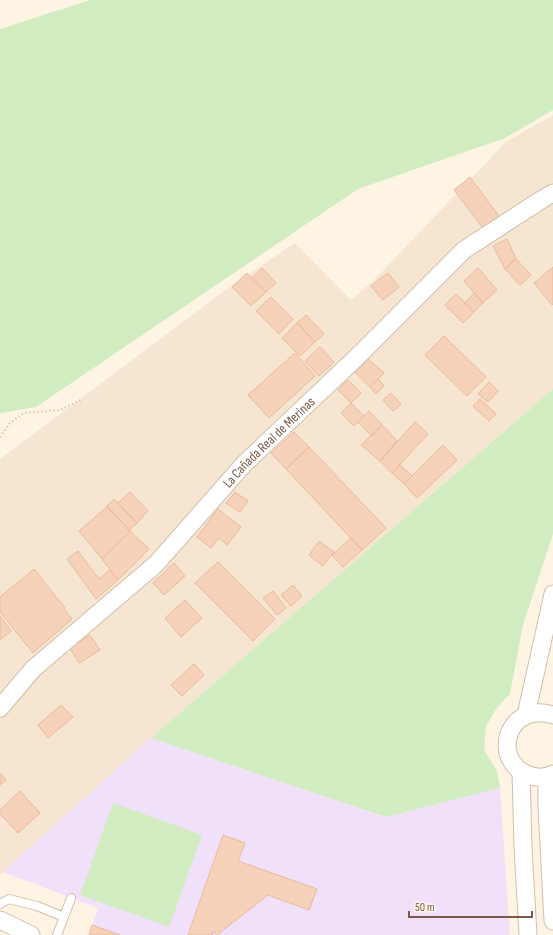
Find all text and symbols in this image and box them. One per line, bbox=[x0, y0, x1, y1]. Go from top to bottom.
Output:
street label: La Cañada Real de Merinas bbox=[219, 393, 319, 491]
scale bar bbox=[409, 893, 532, 919]
text: 50 m bbox=[415, 900, 435, 915]

